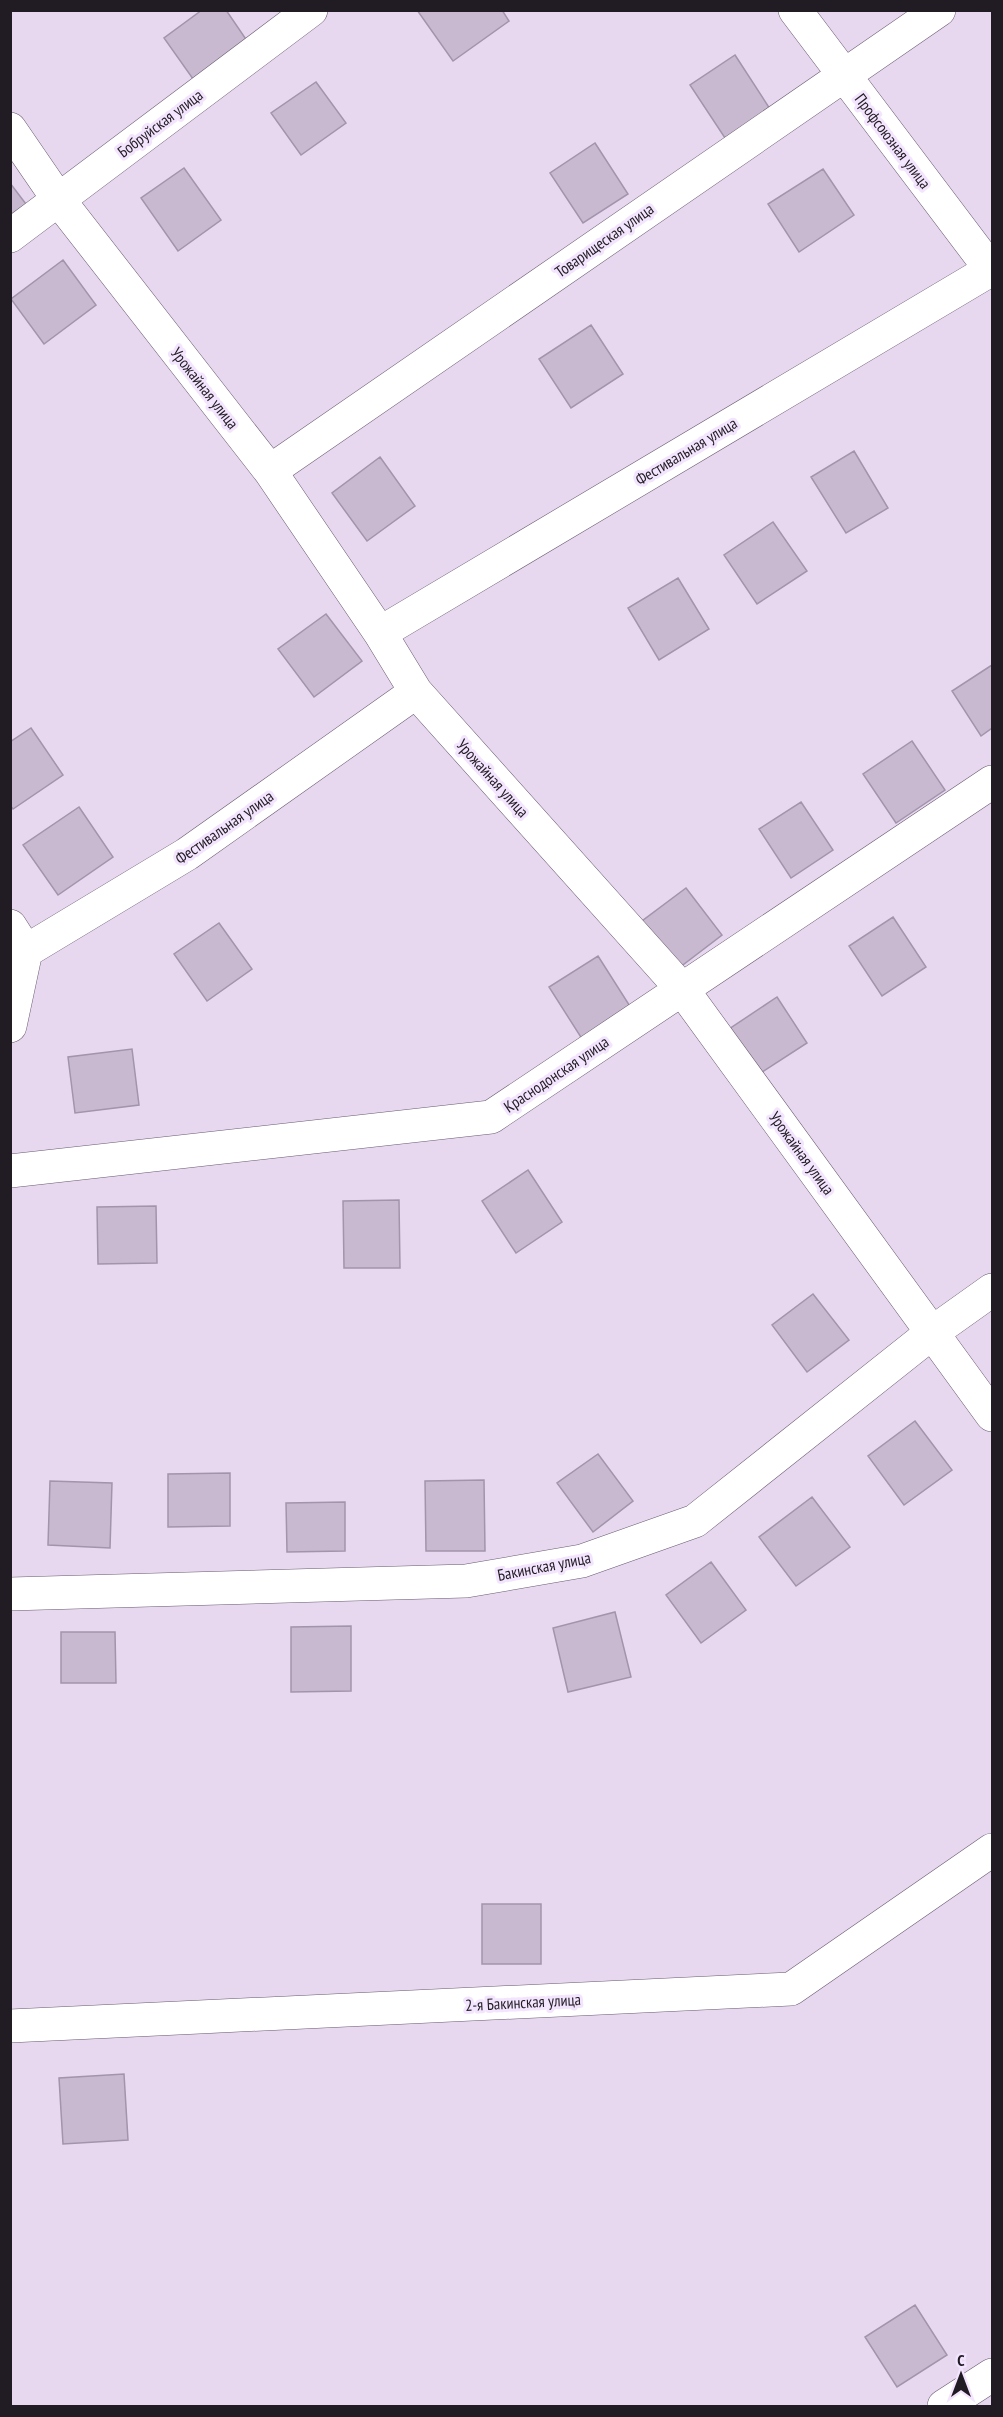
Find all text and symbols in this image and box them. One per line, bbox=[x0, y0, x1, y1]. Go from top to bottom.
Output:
street label: Бобруйская улица bbox=[113, 84, 207, 162]
street label: Профсоюзная улица bbox=[851, 89, 935, 193]
street label: Товарищеская улица bbox=[551, 199, 657, 281]
street label: Урожайная улица bbox=[167, 343, 243, 433]
street label: Фестивальная улица bbox=[631, 413, 741, 489]
street label: Урожайная улица bbox=[453, 735, 533, 821]
street label: Фестивальная улица bbox=[171, 786, 277, 868]
street label: Краснодонская улица bbox=[500, 1032, 612, 1116]
street label: Урожайная улица bbox=[765, 1107, 839, 1199]
street label: Бакинская улица bbox=[496, 1547, 592, 1585]
street label: 2-я Бакинская улица bbox=[465, 1989, 581, 2015]
north arrow bbox=[931, 2345, 991, 2405]
text: С bbox=[957, 2350, 965, 2370]

